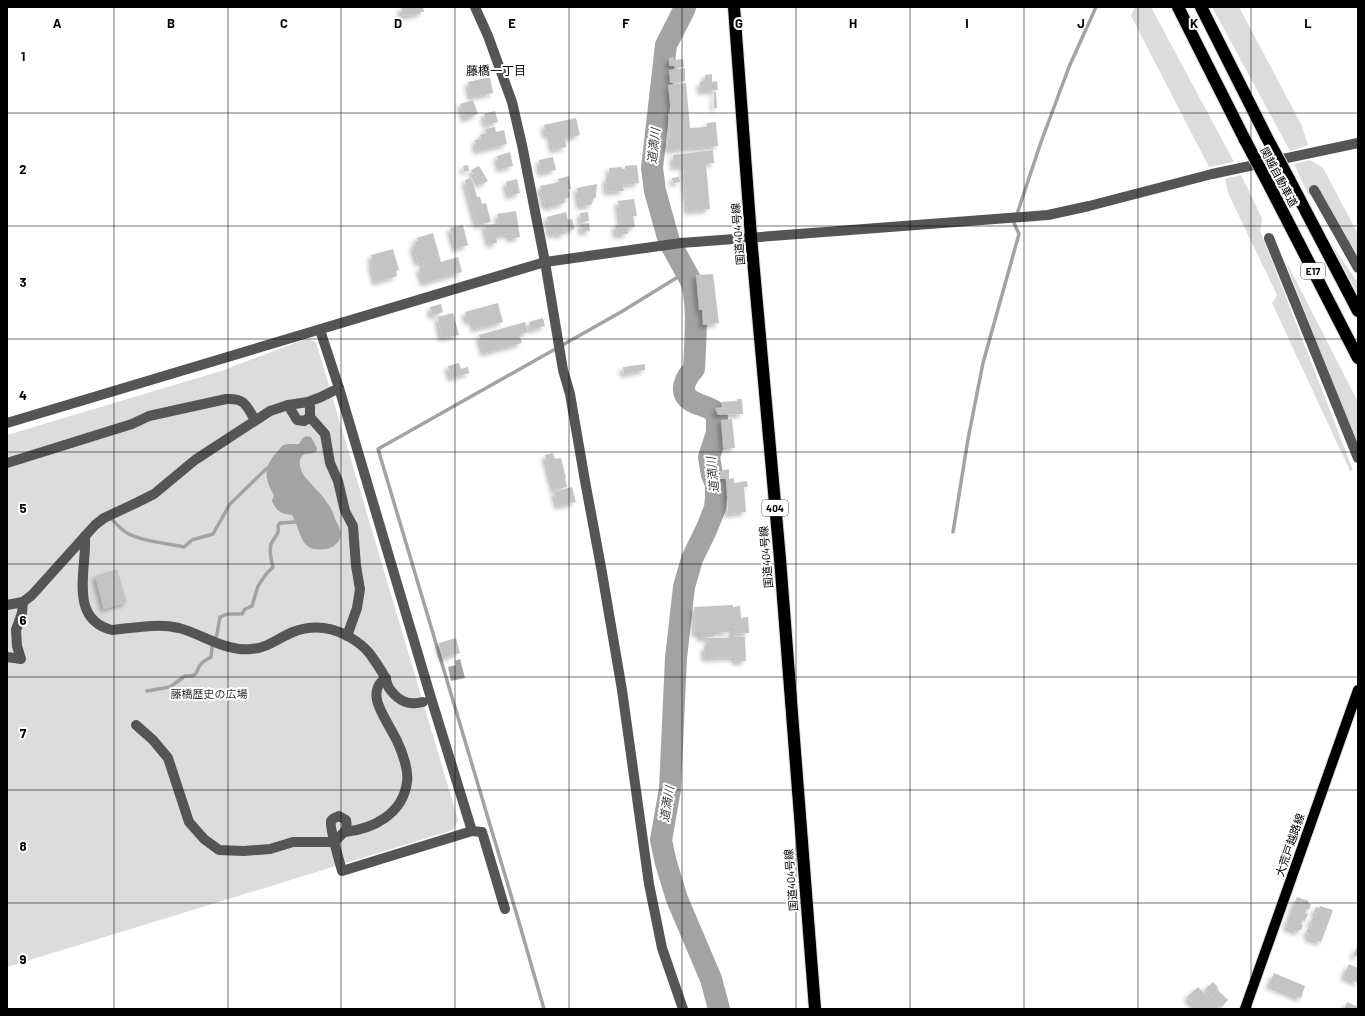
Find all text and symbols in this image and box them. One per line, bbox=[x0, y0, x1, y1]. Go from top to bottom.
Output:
text: A bbox=[53, 15, 62, 31]
text: B bbox=[167, 15, 175, 31]
text: C bbox=[280, 15, 288, 31]
text: D bbox=[394, 15, 402, 31]
text: E bbox=[508, 15, 516, 31]
text: F bbox=[622, 15, 630, 31]
text: G bbox=[735, 15, 743, 31]
text: H bbox=[849, 15, 857, 31]
text: I bbox=[965, 15, 969, 31]
text: J bbox=[1077, 15, 1085, 31]
text: K bbox=[1190, 15, 1198, 31]
text: L bbox=[1304, 15, 1312, 31]
text: 1 bbox=[21, 48, 25, 64]
district label: 藤橋一丁目 bbox=[466, 63, 526, 77]
water label: 道満川 bbox=[644, 125, 662, 165]
street label: 関越自動車道 bbox=[1258, 145, 1301, 209]
text: 2 bbox=[19, 161, 27, 177]
street label: 国道404号線 bbox=[728, 202, 747, 266]
road number: E17 bbox=[1301, 263, 1325, 279]
text: 3 bbox=[19, 274, 27, 290]
text: 4 bbox=[19, 387, 27, 403]
water label: 道満川 bbox=[703, 454, 721, 494]
text: 5 bbox=[19, 500, 27, 516]
road number: 404 bbox=[762, 500, 788, 516]
street label: 国道404号線 bbox=[756, 525, 775, 589]
text: 6 bbox=[20, 612, 27, 628]
park label: 藤橋歴史の広場 bbox=[171, 687, 248, 700]
text: 7 bbox=[20, 725, 27, 741]
water label: 道満川 bbox=[656, 783, 676, 823]
street label: 大荒戸越路線 bbox=[1273, 812, 1306, 878]
text: 8 bbox=[19, 838, 27, 854]
street label: 国道404号線 bbox=[781, 848, 800, 912]
text: 9 bbox=[20, 951, 27, 967]

